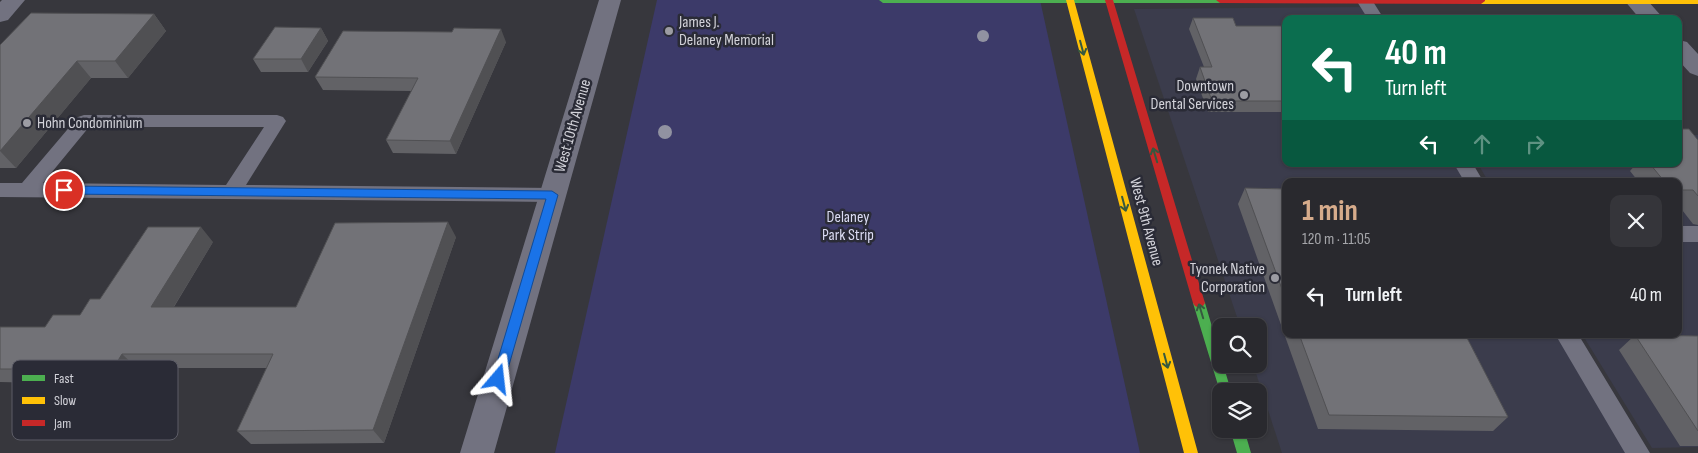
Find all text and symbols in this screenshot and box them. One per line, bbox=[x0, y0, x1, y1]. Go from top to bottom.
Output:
place label: James J. Delaney Memorial bbox=[678, 13, 774, 50]
marker: James J. Delaney Memorial bbox=[663, 25, 675, 37]
text: 40 m bbox=[1385, 32, 1447, 75]
icon: left bbox=[1302, 35, 1367, 100]
one-way arrow bbox=[1078, 39, 1087, 55]
text: Turn left bbox=[1385, 75, 1447, 102]
street label: West 10th Avenue bbox=[551, 77, 595, 175]
place label: Downtown Dental Services bbox=[1151, 77, 1234, 114]
marker: Downtown Dental Services bbox=[1238, 89, 1250, 101]
place label: Hohn Condominium bbox=[37, 114, 142, 133]
marker: Hohn Condominium bbox=[21, 117, 33, 129]
icon: left bbox=[1415, 130, 1443, 158]
icon: ahead bbox=[1468, 130, 1496, 158]
icon: right bbox=[1521, 130, 1549, 158]
one-way arrow bbox=[1150, 148, 1159, 164]
pin bbox=[43, 169, 85, 211]
icon: arrive bbox=[50, 176, 78, 204]
street label: West 9th Avenue bbox=[1125, 176, 1167, 268]
text: 1 min bbox=[1302, 193, 1358, 229]
button: close bbox=[1610, 195, 1662, 247]
one-way arrow bbox=[1120, 196, 1130, 212]
park label: Delaney Park Strip bbox=[822, 208, 874, 245]
text: 120 m · 11:05 bbox=[1302, 230, 1370, 249]
place label: Tyonek Native Corporation bbox=[1190, 260, 1265, 297]
marker: Tyonek Native Corporation bbox=[1269, 272, 1281, 284]
icon: left bbox=[1302, 282, 1330, 310]
text: Turn left bbox=[1345, 284, 1402, 307]
text: 40 m bbox=[1630, 284, 1662, 307]
one-way arrow bbox=[1196, 303, 1206, 319]
map controls bbox=[1212, 318, 1267, 438]
button: search bbox=[1212, 318, 1267, 373]
position arrow bbox=[471, 352, 523, 404]
one-way arrow bbox=[1162, 353, 1172, 369]
legend bbox=[12, 360, 178, 440]
text: Fast bbox=[54, 370, 74, 387]
button: layers bbox=[1212, 383, 1267, 438]
text: Slow bbox=[54, 392, 76, 409]
text: Jam bbox=[53, 415, 71, 432]

